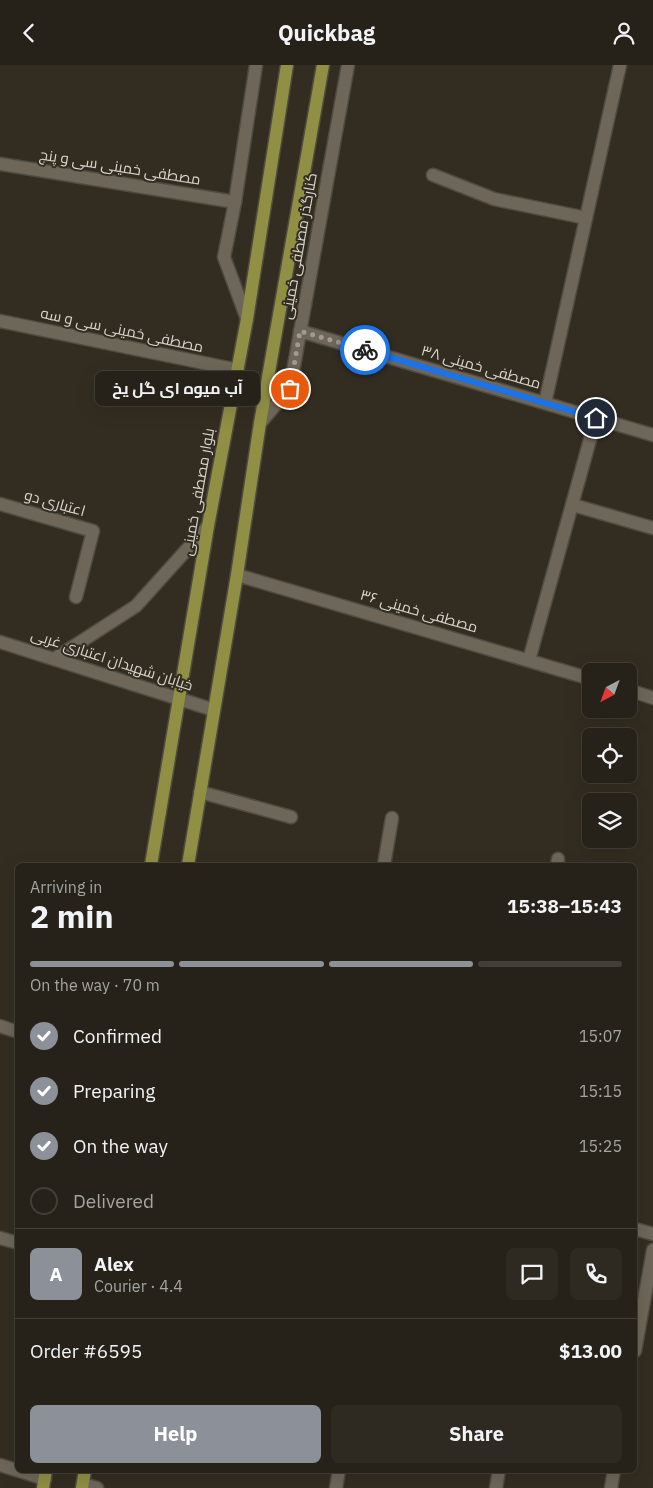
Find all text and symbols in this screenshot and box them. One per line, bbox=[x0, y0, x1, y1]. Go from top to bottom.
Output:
text: Quickbag bbox=[278, 18, 375, 47]
icon: back bbox=[15, 19, 43, 47]
icon: person bbox=[610, 19, 638, 47]
street label: مصطفی خمینی سی و پنج bbox=[38, 144, 202, 191]
street label: کنارگذر مصطفی خمینی bbox=[276, 171, 322, 321]
street label: مصطفی خمینی سی و سه bbox=[39, 303, 205, 357]
courier bbox=[340, 325, 390, 375]
icon: bike bbox=[351, 336, 379, 364]
street label: مصطفی خمینی ۳۸ bbox=[419, 340, 543, 394]
pin bbox=[269, 368, 311, 410]
callout: آب میوه ای گل یخ bbox=[95, 371, 260, 407]
icon: bag bbox=[276, 375, 304, 403]
text: آب میوه ای گل یخ bbox=[112, 378, 243, 398]
pin bbox=[575, 397, 617, 439]
icon: home bbox=[582, 404, 610, 432]
street label: بلوار مصطفی خمینی bbox=[177, 427, 219, 557]
street label: اعتباری دو bbox=[22, 485, 88, 521]
street label: مصطفی خمینی ۳۶ bbox=[358, 585, 480, 637]
street label: خیابان شهیدان اعتباری غربی bbox=[28, 624, 196, 696]
north arrow bbox=[582, 663, 638, 717]
map controls bbox=[582, 663, 637, 848]
button: locate bbox=[582, 728, 637, 783]
button: layers bbox=[582, 793, 637, 848]
text: Arriving in bbox=[30, 877, 102, 897]
text: 15:38–15:43 bbox=[507, 894, 622, 918]
text: 2 min bbox=[30, 895, 114, 937]
text: On the way · 70 m bbox=[30, 975, 160, 995]
icon: check bbox=[30, 1022, 58, 1050]
text: Confirmed bbox=[73, 1024, 162, 1048]
text: 15:07 bbox=[579, 1026, 622, 1046]
icon: check bbox=[30, 1077, 58, 1105]
text: Preparing bbox=[73, 1079, 155, 1103]
text: 15:15 bbox=[579, 1081, 622, 1101]
icon: check bbox=[30, 1132, 58, 1160]
text: On the way bbox=[73, 1134, 168, 1158]
text: 15:25 bbox=[579, 1136, 622, 1156]
text: Delivered bbox=[73, 1189, 154, 1213]
button: chat bbox=[506, 1248, 558, 1300]
button: phone bbox=[570, 1248, 622, 1300]
text: Alex bbox=[94, 1252, 134, 1276]
text: A bbox=[49, 1262, 63, 1286]
text: Courier · 4.4 bbox=[94, 1276, 183, 1296]
text: Order #6595 bbox=[30, 1339, 142, 1363]
text: $13.00 bbox=[559, 1339, 622, 1363]
button: Help bbox=[30, 1405, 321, 1463]
button: Share bbox=[331, 1405, 622, 1463]

